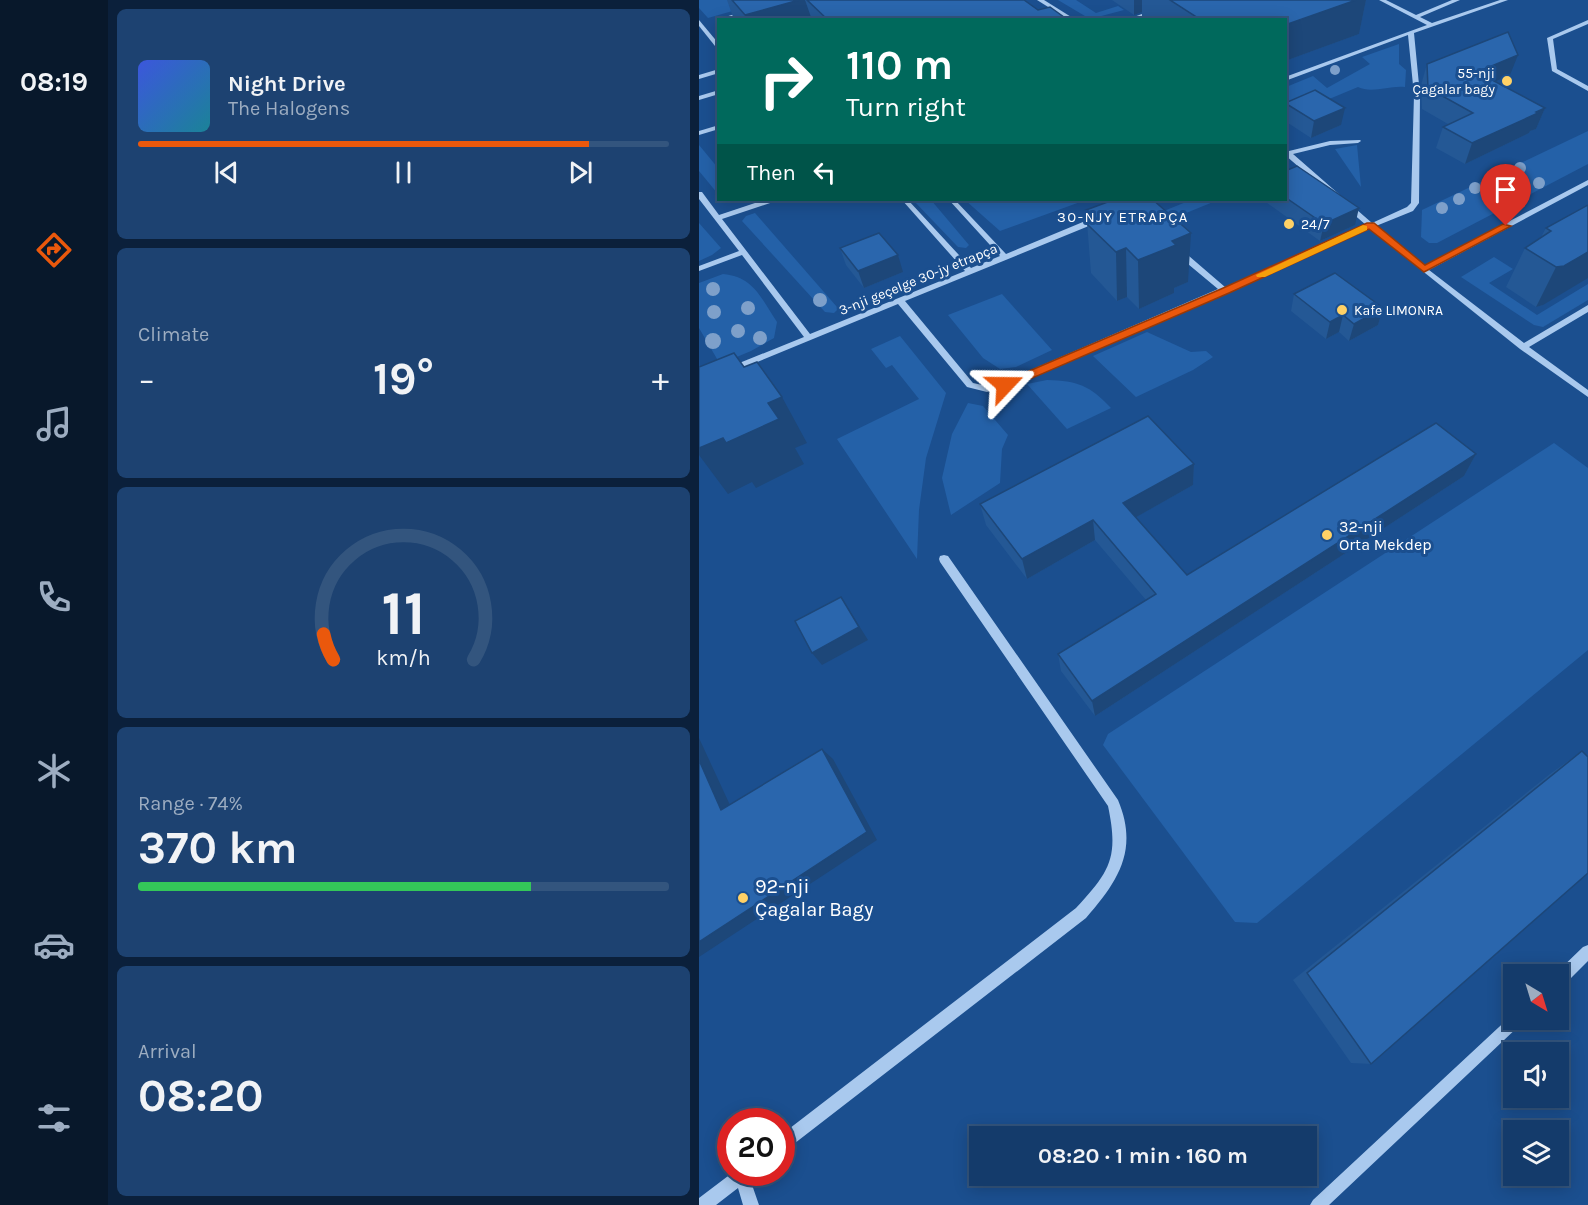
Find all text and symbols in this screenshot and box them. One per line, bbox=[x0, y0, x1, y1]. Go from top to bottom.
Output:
text: 110 m bbox=[846, 40, 953, 90]
icon: right bbox=[747, 42, 825, 120]
place label: 55-nji Çagalar bagy bbox=[1412, 65, 1495, 98]
text: 08:19 bbox=[20, 66, 88, 98]
text: Night Drive bbox=[228, 71, 346, 97]
marker: 55-nji Çagalar bagy bbox=[1500, 74, 1514, 88]
text: Turn right bbox=[846, 91, 966, 123]
text: The Halogens bbox=[228, 97, 350, 120]
icon: previous bbox=[210, 156, 243, 189]
icon: pause bbox=[387, 156, 420, 189]
icon: next bbox=[564, 156, 597, 189]
icon: left bbox=[808, 156, 841, 189]
text: Then bbox=[747, 160, 796, 186]
pin bbox=[1480, 164, 1531, 226]
icon: arrive bbox=[1489, 173, 1522, 206]
district label: 30-NJY ETRAPÇA bbox=[1057, 208, 1189, 226]
place label: 24/7 bbox=[1301, 216, 1330, 233]
marker: 24/7 bbox=[1282, 217, 1296, 231]
icon: directions bbox=[33, 229, 75, 271]
street label: 3-nji geçelge 30-jy etrapça bbox=[836, 240, 1000, 319]
place label: Kafe LIMONRA bbox=[1354, 302, 1443, 319]
marker: Kafe LIMONRA bbox=[1335, 303, 1349, 317]
text: Climate bbox=[138, 323, 209, 346]
text: 19° bbox=[373, 353, 434, 405]
position arrow bbox=[973, 353, 1037, 417]
text: − bbox=[138, 360, 155, 398]
text: + bbox=[652, 360, 669, 398]
icon: music bbox=[33, 403, 75, 445]
place label: 32-nji Orta Mekdep bbox=[1339, 517, 1432, 554]
marker: 32-nji Orta Mekdep bbox=[1320, 528, 1334, 542]
icon: phone bbox=[33, 576, 75, 618]
text: 11 bbox=[381, 577, 426, 650]
text: km/h bbox=[376, 645, 431, 670]
icon: climate bbox=[33, 750, 75, 792]
text: Range · 74% bbox=[138, 792, 243, 815]
text: 370 km bbox=[138, 822, 298, 874]
place label: 92-nji Çagalar Bagy bbox=[755, 875, 874, 921]
marker: 92-nji Çagalar Bagy bbox=[736, 891, 750, 905]
icon: car bbox=[33, 924, 75, 966]
north arrow bbox=[1503, 964, 1569, 1030]
map controls bbox=[1503, 964, 1569, 1186]
text: Arrival bbox=[138, 1040, 197, 1063]
button: sound bbox=[1503, 1042, 1569, 1108]
text: 08:20 bbox=[138, 1070, 263, 1122]
icon: filters bbox=[33, 1097, 75, 1139]
speed limit sign: 20 bbox=[717, 1108, 795, 1186]
button: layers bbox=[1503, 1120, 1569, 1186]
text: 08:20 · 1 min · 160 m bbox=[1038, 1143, 1248, 1169]

